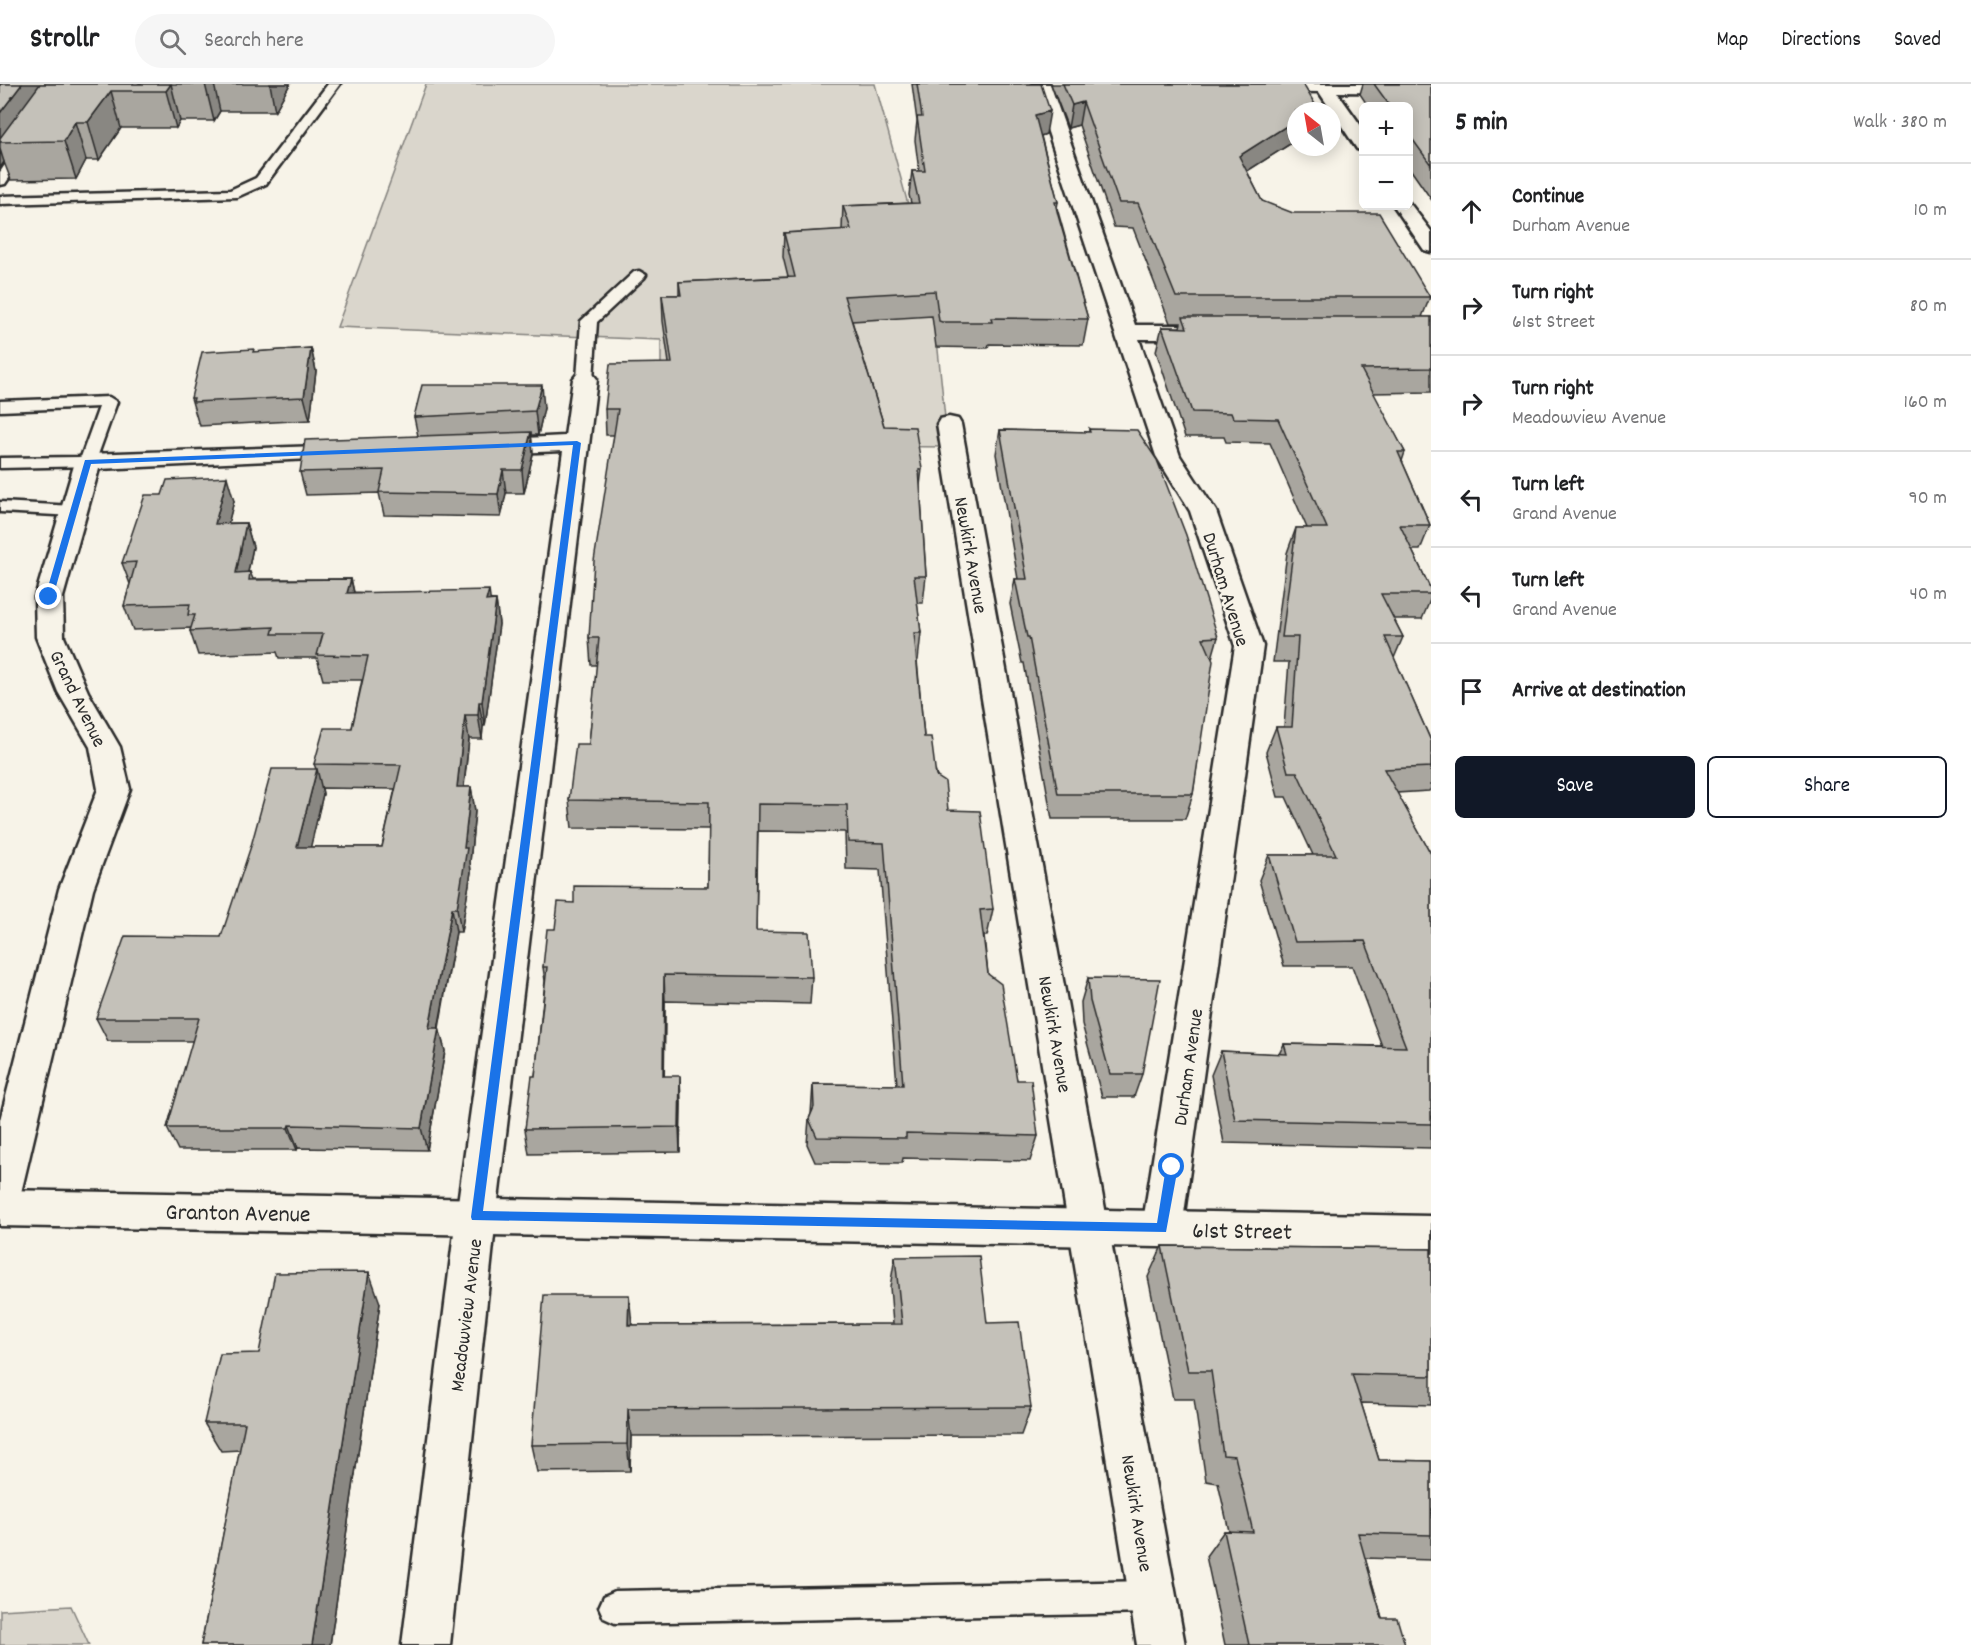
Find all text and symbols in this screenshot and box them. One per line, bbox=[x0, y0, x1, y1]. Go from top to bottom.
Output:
search box bbox=[135, 14, 555, 68]
text: Strollr bbox=[30, 21, 99, 61]
icon: search bbox=[156, 25, 189, 58]
text: Search here bbox=[204, 26, 304, 57]
text: Map bbox=[1717, 26, 1748, 56]
text: Directions bbox=[1781, 26, 1861, 56]
text: Saved bbox=[1894, 26, 1941, 56]
north arrow bbox=[1287, 102, 1341, 156]
map controls bbox=[1359, 102, 1413, 210]
button: + bbox=[1359, 102, 1413, 156]
text: 5 min bbox=[1455, 105, 1508, 142]
text: Walk · 380 m bbox=[1853, 109, 1947, 137]
button: − bbox=[1359, 156, 1413, 210]
text: Continue bbox=[1512, 182, 1584, 213]
icon: ahead bbox=[1455, 195, 1488, 228]
text: 10 m bbox=[1913, 197, 1947, 225]
text: Durham Avenue bbox=[1512, 213, 1630, 241]
text: Turn right bbox=[1512, 278, 1594, 309]
icon: right bbox=[1455, 291, 1488, 324]
text: 80 m bbox=[1910, 293, 1947, 321]
text: 61st Street bbox=[1512, 309, 1595, 337]
text: Turn right bbox=[1512, 374, 1594, 405]
icon: right bbox=[1455, 387, 1488, 420]
text: 160 m bbox=[1904, 389, 1947, 417]
text: Meadowview Avenue bbox=[1512, 405, 1666, 433]
text: Turn left bbox=[1512, 470, 1584, 501]
icon: left bbox=[1455, 483, 1488, 516]
text: 90 m bbox=[1909, 485, 1947, 513]
street label: Newkirk Avenue bbox=[945, 495, 993, 616]
text: Grand Avenue bbox=[1512, 501, 1617, 529]
street label: Durham Avenue bbox=[1193, 529, 1255, 651]
text: Turn left bbox=[1512, 566, 1584, 597]
icon: left bbox=[1455, 579, 1488, 612]
text: 40 m bbox=[1909, 581, 1947, 609]
route end bbox=[35, 583, 61, 609]
text: Grand Avenue bbox=[1512, 597, 1617, 625]
street label: Grand Avenue bbox=[41, 646, 112, 753]
icon: arrive bbox=[1455, 675, 1488, 708]
text: Arrive at destination bbox=[1512, 676, 1686, 707]
button: Save bbox=[1455, 756, 1695, 818]
button: Share bbox=[1707, 756, 1947, 818]
street label: Newkirk Avenue bbox=[1029, 974, 1077, 1095]
street label: Durham Avenue bbox=[1168, 1007, 1212, 1128]
route start bbox=[1158, 1153, 1184, 1179]
street label: Granton Avenue bbox=[165, 1197, 311, 1233]
street label: 61st Street bbox=[1192, 1215, 1292, 1251]
street label: Meadowview Avenue bbox=[445, 1237, 491, 1394]
street label: Newkirk Avenue bbox=[1112, 1453, 1158, 1574]

